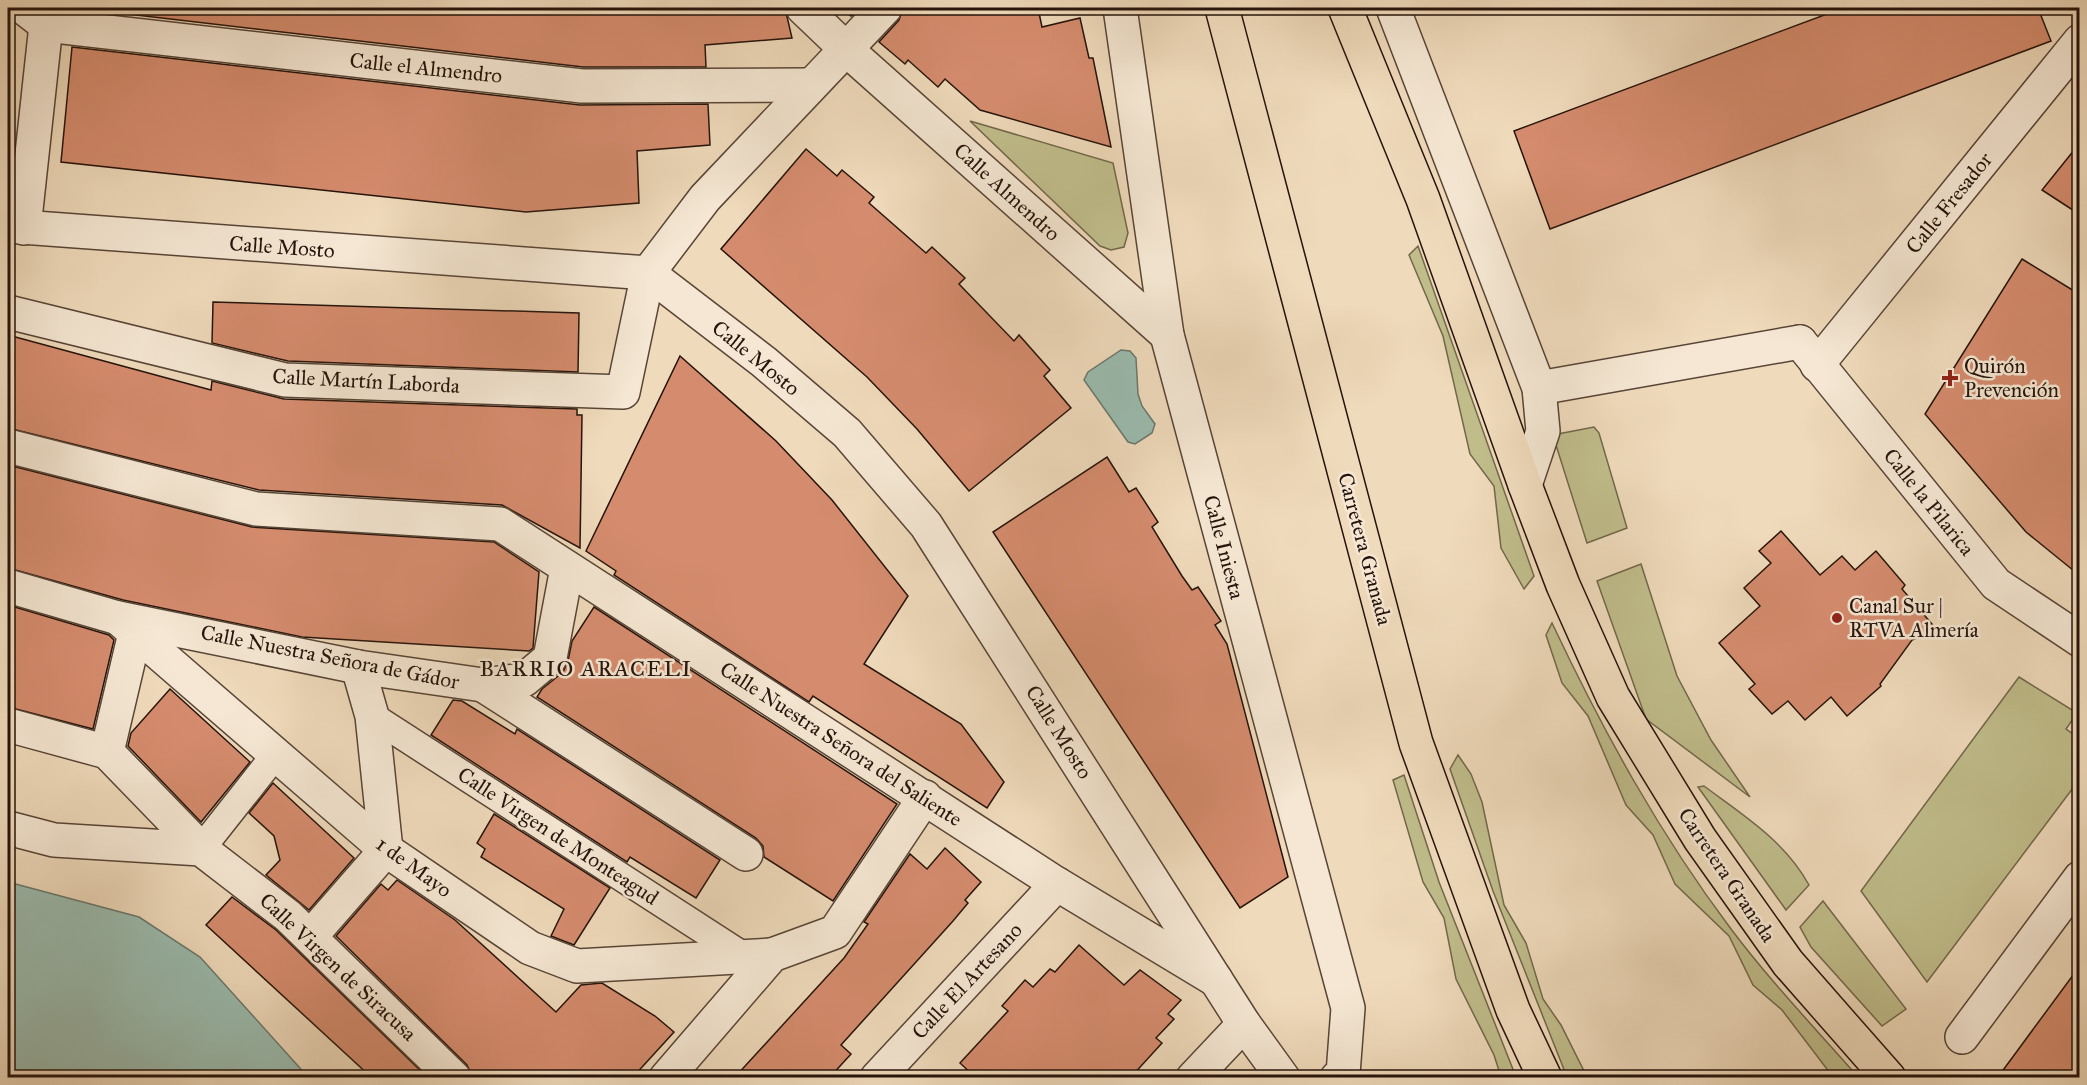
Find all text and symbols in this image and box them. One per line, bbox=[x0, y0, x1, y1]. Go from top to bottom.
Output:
street label: Calle el Almendro bbox=[348, 47, 504, 89]
street label: Calle Almendro bbox=[948, 137, 1066, 247]
street label: Calle Fresador bbox=[1900, 147, 1998, 259]
street label: Calle Mosto bbox=[228, 230, 336, 264]
street label: Calle Mosto bbox=[707, 315, 805, 402]
place label: Quirón Prevención bbox=[1964, 353, 2059, 403]
street label: Calle Martín Laborda bbox=[272, 363, 461, 399]
marker: Quirón Prevención bbox=[1941, 369, 1959, 387]
street label: Calle la Pilarica bbox=[1878, 443, 1980, 561]
street label: Carretera Granada bbox=[1332, 470, 1398, 628]
street label: Calle Iniesta bbox=[1198, 492, 1250, 602]
place label: Canal Sur | RTVA Almería bbox=[1849, 593, 1979, 643]
marker: Canal Sur | RTVA Almería bbox=[1830, 611, 1844, 625]
street label: Calle Nuestra Señora de Gádor bbox=[199, 619, 462, 695]
district label: BARRIO ARACELI bbox=[480, 655, 693, 682]
street label: Calle Nuestra Señora del Saliente bbox=[715, 656, 967, 832]
street label: Calle Mosto bbox=[1020, 680, 1098, 784]
street label: Calle Virgen de Monteagud bbox=[453, 761, 664, 911]
street label: Carretera Granada bbox=[1672, 803, 1782, 947]
street label: 1 de Mayo bbox=[371, 831, 457, 903]
street label: Calle Virgen de Siracusa bbox=[254, 887, 422, 1047]
street label: Calle El Artesano bbox=[906, 917, 1028, 1045]

